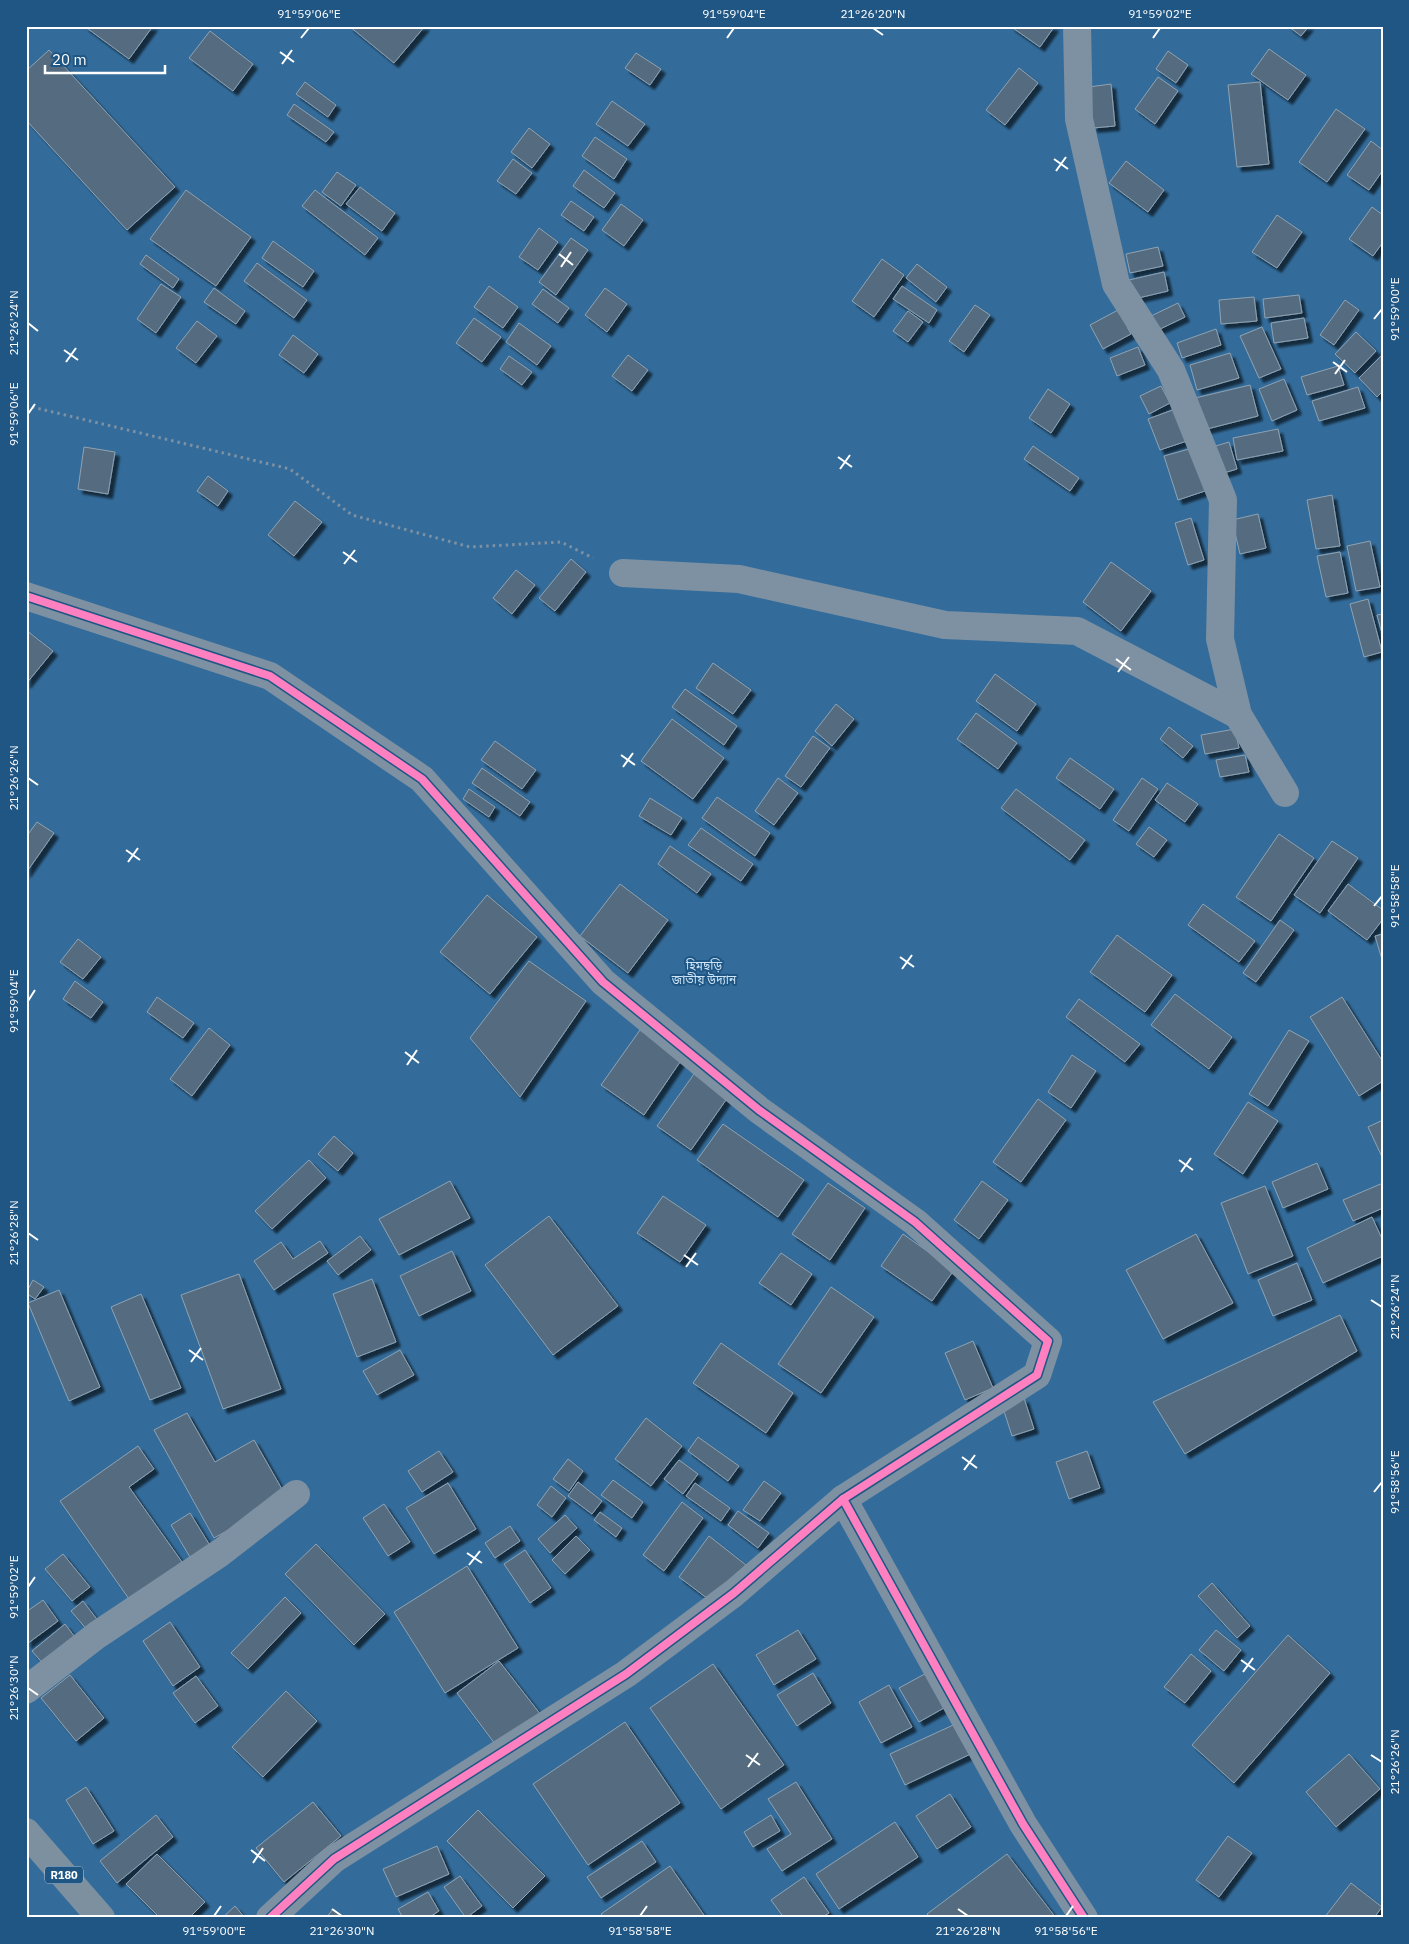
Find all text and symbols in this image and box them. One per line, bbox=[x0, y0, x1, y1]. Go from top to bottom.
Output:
text: 91°59'06"E bbox=[277, 6, 341, 21]
text: 91°59'04"E bbox=[702, 6, 766, 21]
text: 21°26'20"N bbox=[840, 6, 906, 21]
text: 91°59'02"E bbox=[1128, 6, 1192, 21]
scale bar bbox=[45, 42, 165, 74]
text: 20 m bbox=[52, 50, 87, 69]
text: 91°59'00"E bbox=[1387, 277, 1402, 341]
text: 21°26'24"N bbox=[6, 290, 21, 356]
text: 91°59'06"E bbox=[6, 382, 21, 446]
text: 21°26'26"N bbox=[6, 745, 21, 811]
text: 91°58'58"E bbox=[1387, 864, 1402, 928]
park label: হিমছড়ি জাতীয় উদ্যান bbox=[671, 958, 737, 987]
text: 91°59'04"E bbox=[6, 969, 21, 1033]
text: 21°26'28"N bbox=[6, 1200, 21, 1266]
text: 21°26'24"N bbox=[1387, 1274, 1402, 1340]
text: 91°58'56"E bbox=[1387, 1450, 1402, 1514]
text: 91°59'02"E bbox=[6, 1555, 21, 1619]
text: 21°26'30"N bbox=[6, 1655, 21, 1721]
text: 21°26'26"N bbox=[1387, 1729, 1402, 1795]
road number: R180 bbox=[45, 1866, 83, 1884]
text: 91°59'00"E bbox=[182, 1923, 246, 1938]
text: 21°26'30"N bbox=[309, 1923, 375, 1938]
text: 91°58'58"E bbox=[608, 1923, 672, 1938]
text: 21°26'28"N bbox=[935, 1923, 1001, 1938]
text: 91°58'56"E bbox=[1034, 1923, 1098, 1938]

